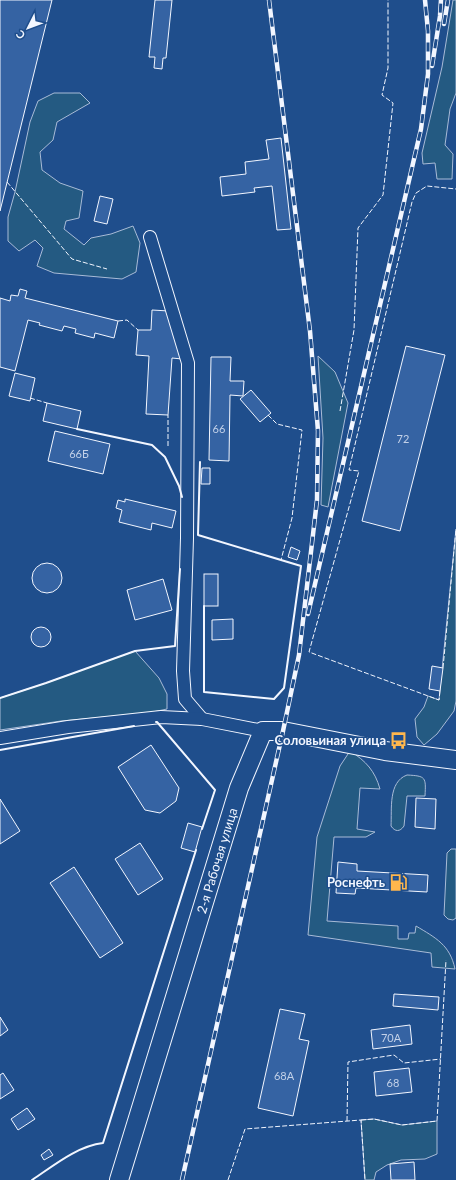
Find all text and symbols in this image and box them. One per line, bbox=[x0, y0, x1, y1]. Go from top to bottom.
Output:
north arrow bbox=[8, 8, 48, 48]
text: С bbox=[12, 27, 27, 42]
house number: 66 bbox=[213, 422, 225, 435]
house number: 72 bbox=[397, 432, 409, 445]
house number: 66Б bbox=[69, 447, 89, 460]
bus stop icon: Соловьиная улица bbox=[389, 730, 409, 750]
place label: Соловьиная улица bbox=[275, 732, 386, 748]
street label: 2-я Рабочая улица bbox=[193, 806, 240, 915]
fuel station icon: Роснефть bbox=[388, 872, 408, 892]
place label: Роснефть bbox=[327, 874, 386, 890]
house number: 70А bbox=[381, 1031, 402, 1044]
house number: 68А bbox=[274, 1069, 295, 1082]
house number: 68 bbox=[387, 1076, 399, 1089]

